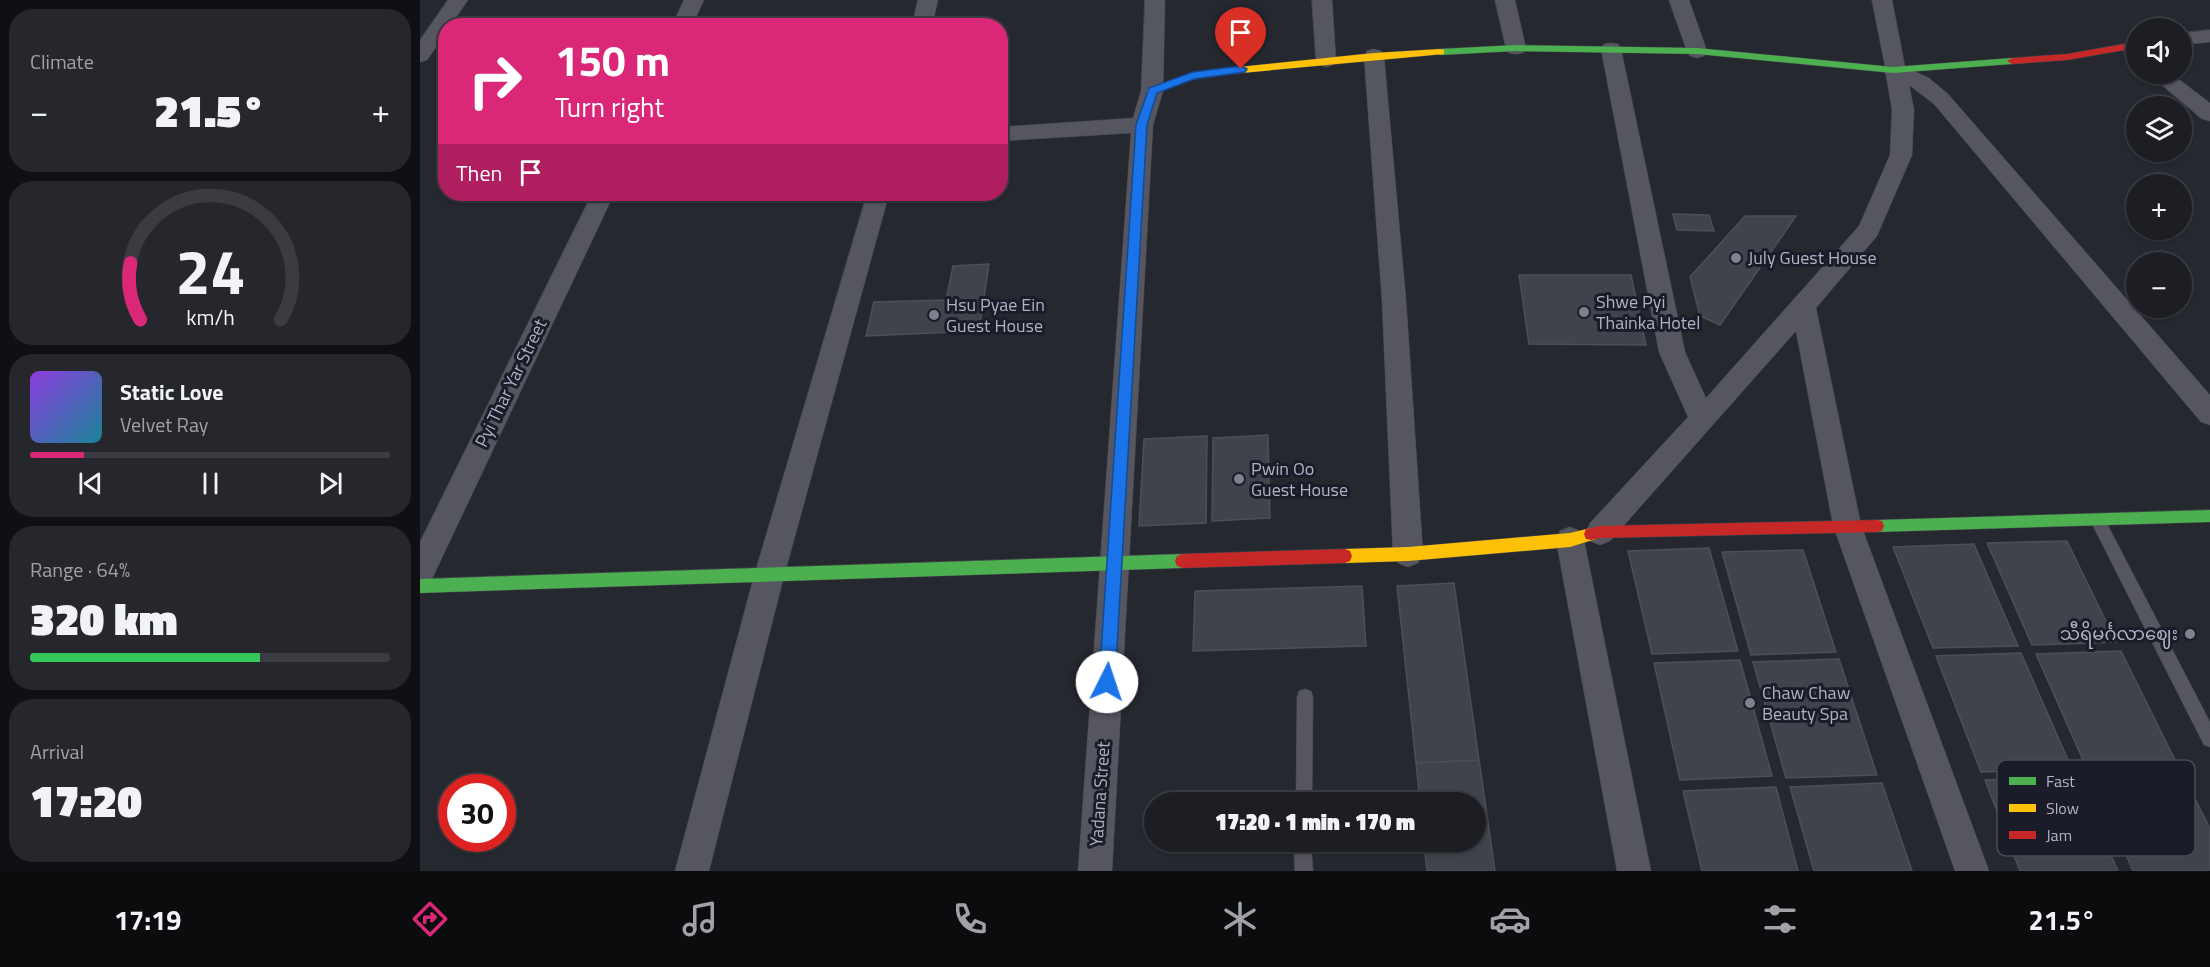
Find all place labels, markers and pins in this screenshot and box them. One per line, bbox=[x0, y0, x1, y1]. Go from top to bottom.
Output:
pin bbox=[1215, 7, 1266, 69]
place label: July Guest House bbox=[1748, 244, 1877, 271]
marker: July Guest House bbox=[1729, 251, 1743, 265]
place label: Shwe Pyi Thainka Hotel bbox=[1596, 288, 1700, 336]
place label: Hsu Pyae Ein Guest House bbox=[946, 291, 1045, 339]
marker: Shwe Pyi Thainka Hotel bbox=[1577, 305, 1591, 319]
marker: Hsu Pyae Ein Guest House bbox=[927, 308, 941, 322]
place label: Pwin Oo Guest House bbox=[1251, 455, 1348, 503]
marker: Pwin Oo Guest House bbox=[1232, 472, 1246, 486]
place label: သီရိမင်္ဂလာဈေး bbox=[2060, 620, 2178, 649]
marker: သီရိမင်္ဂလာဈေး bbox=[2183, 627, 2197, 641]
place label: Chaw Chaw Beauty Spa bbox=[1762, 679, 1851, 727]
marker: Chaw Chaw Beauty Spa bbox=[1743, 696, 1757, 710]

